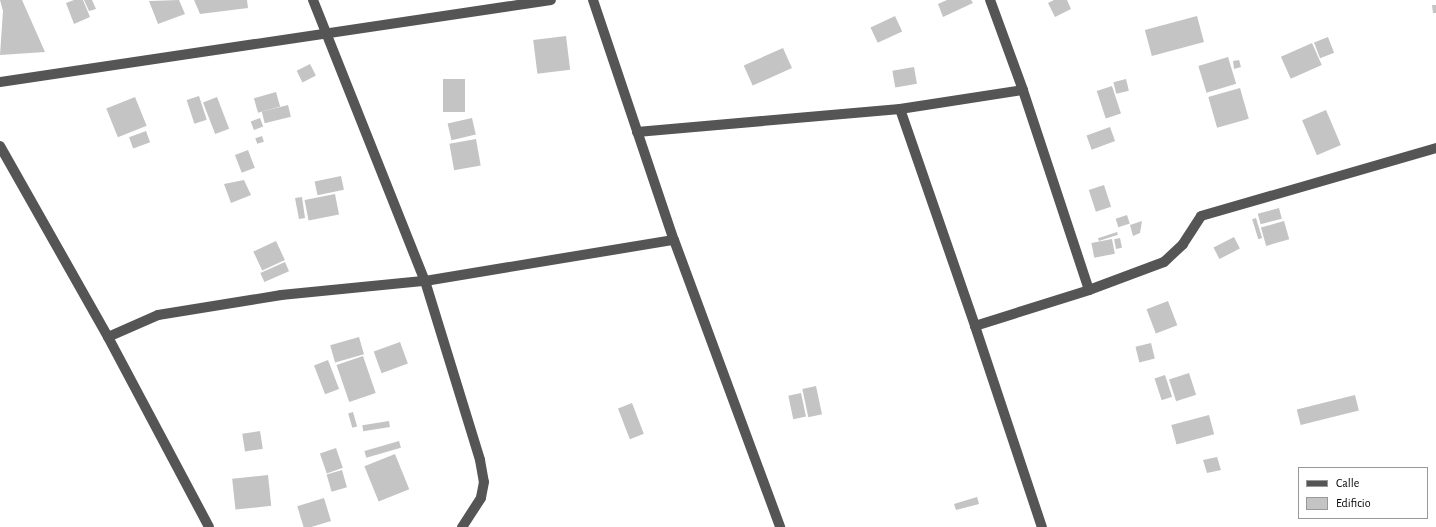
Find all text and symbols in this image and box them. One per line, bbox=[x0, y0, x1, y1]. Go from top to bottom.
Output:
legend bbox=[1298, 467, 1428, 519]
text: Calle bbox=[1336, 477, 1359, 489]
text: Edificio bbox=[1336, 497, 1371, 509]

